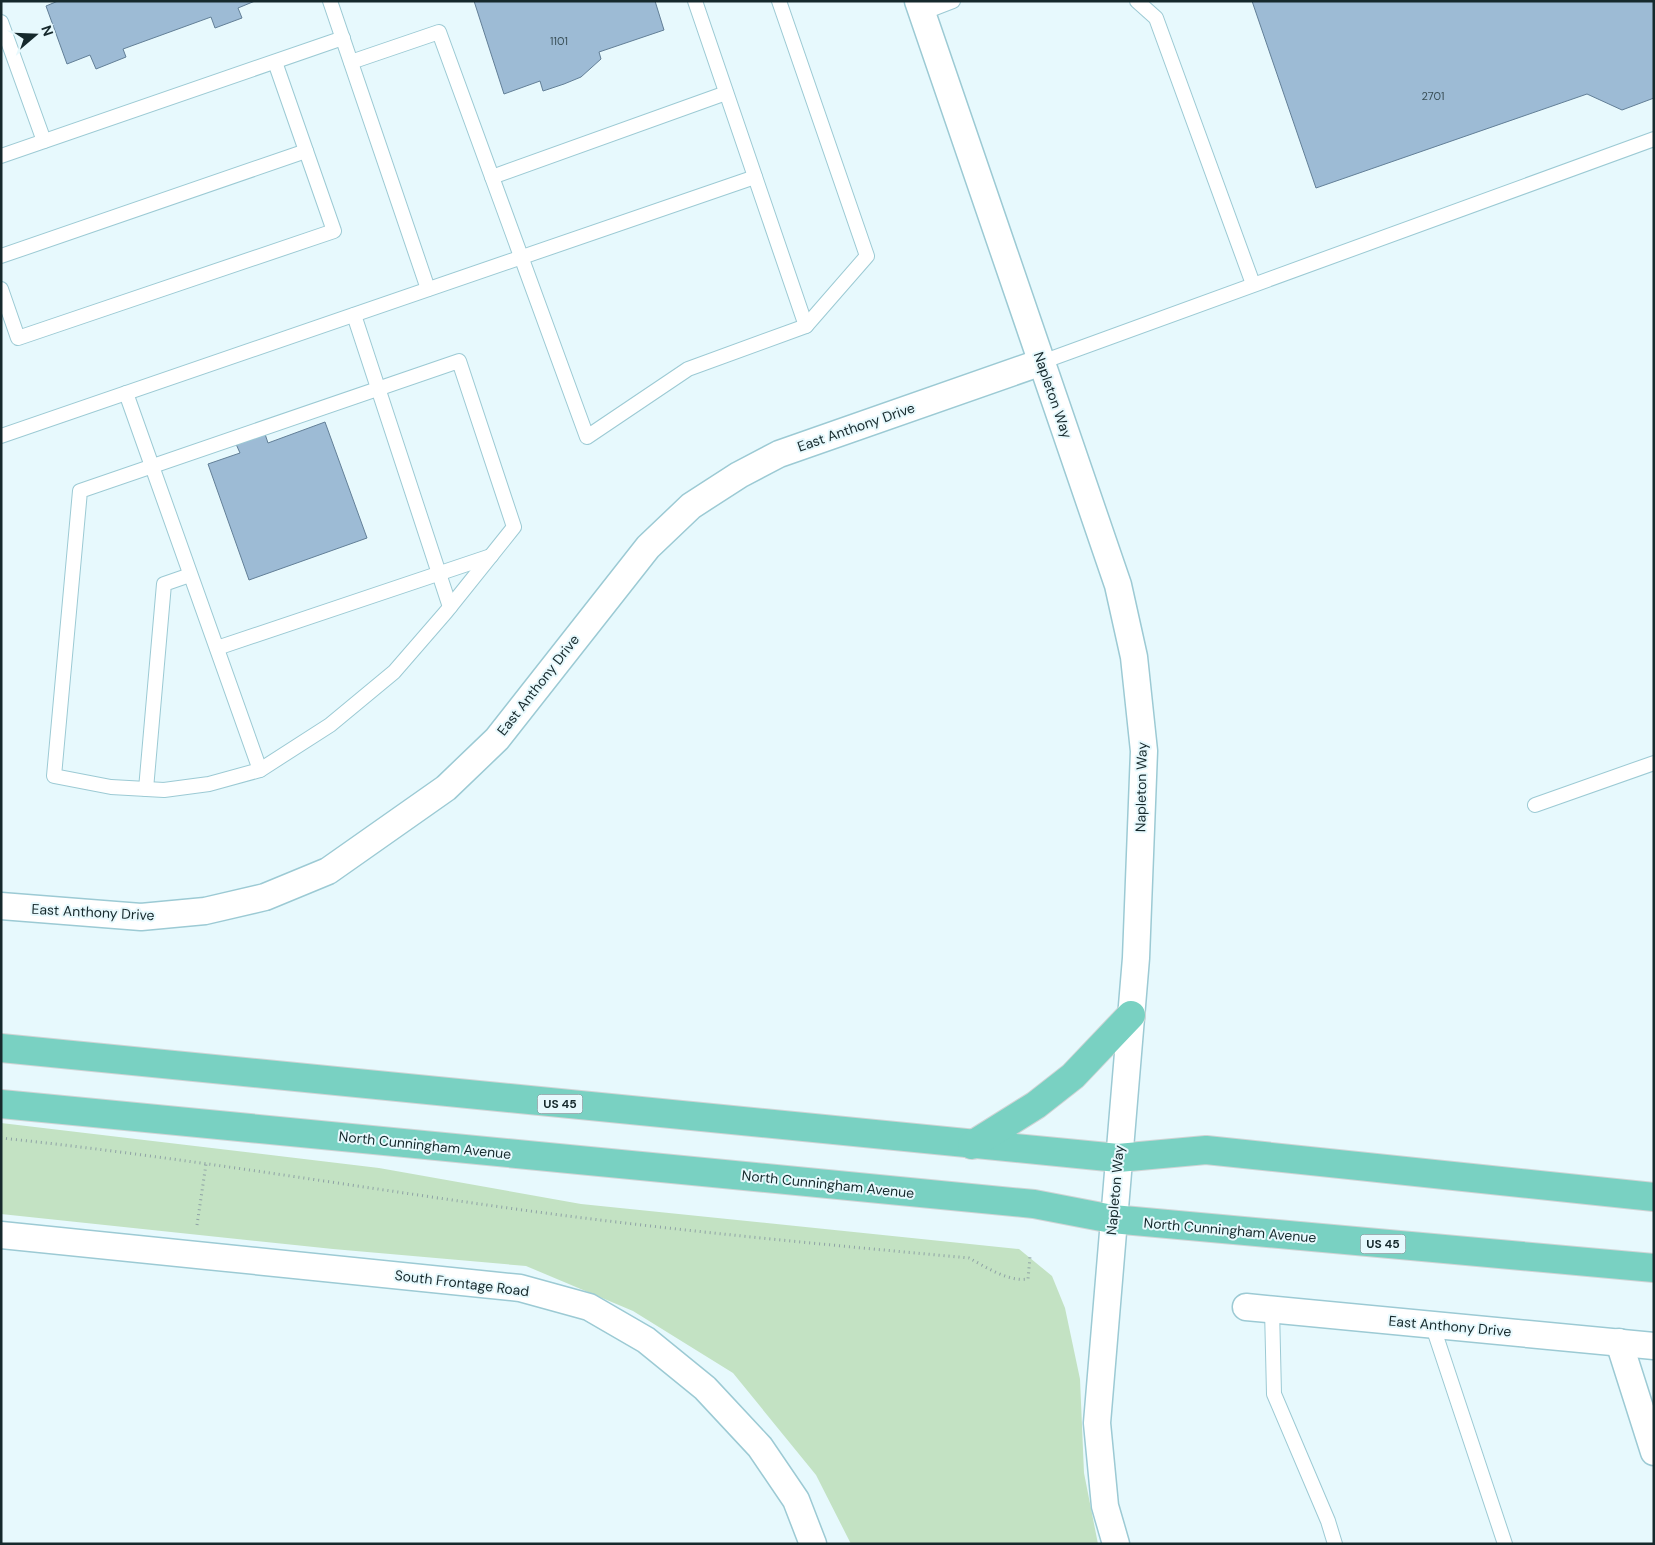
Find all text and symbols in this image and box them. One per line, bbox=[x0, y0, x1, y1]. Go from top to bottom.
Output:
north arrow bbox=[10, 10, 60, 60]
text: N bbox=[37, 23, 57, 39]
house number: 1101 bbox=[550, 34, 568, 48]
house number: 2701 bbox=[1422, 89, 1444, 103]
street label: Napleton Way bbox=[1030, 349, 1076, 441]
street label: East Anthony Drive bbox=[795, 398, 917, 456]
street label: East Anthony Drive bbox=[493, 631, 583, 739]
street label: Napleton Way bbox=[1131, 741, 1151, 832]
street label: East Anthony Drive bbox=[31, 900, 155, 924]
road number: US 45 bbox=[538, 1094, 582, 1114]
street label: North Cunningham Avenue bbox=[338, 1127, 512, 1163]
street label: Napleton Way bbox=[1102, 1144, 1128, 1236]
street label: North Cunningham Avenue bbox=[741, 1166, 915, 1202]
street label: North Cunningham Avenue bbox=[1143, 1213, 1317, 1247]
road number: US 45 bbox=[1360, 1234, 1406, 1254]
street label: South Frontage Road bbox=[394, 1266, 530, 1300]
street label: East Anthony Drive bbox=[1388, 1312, 1512, 1340]

